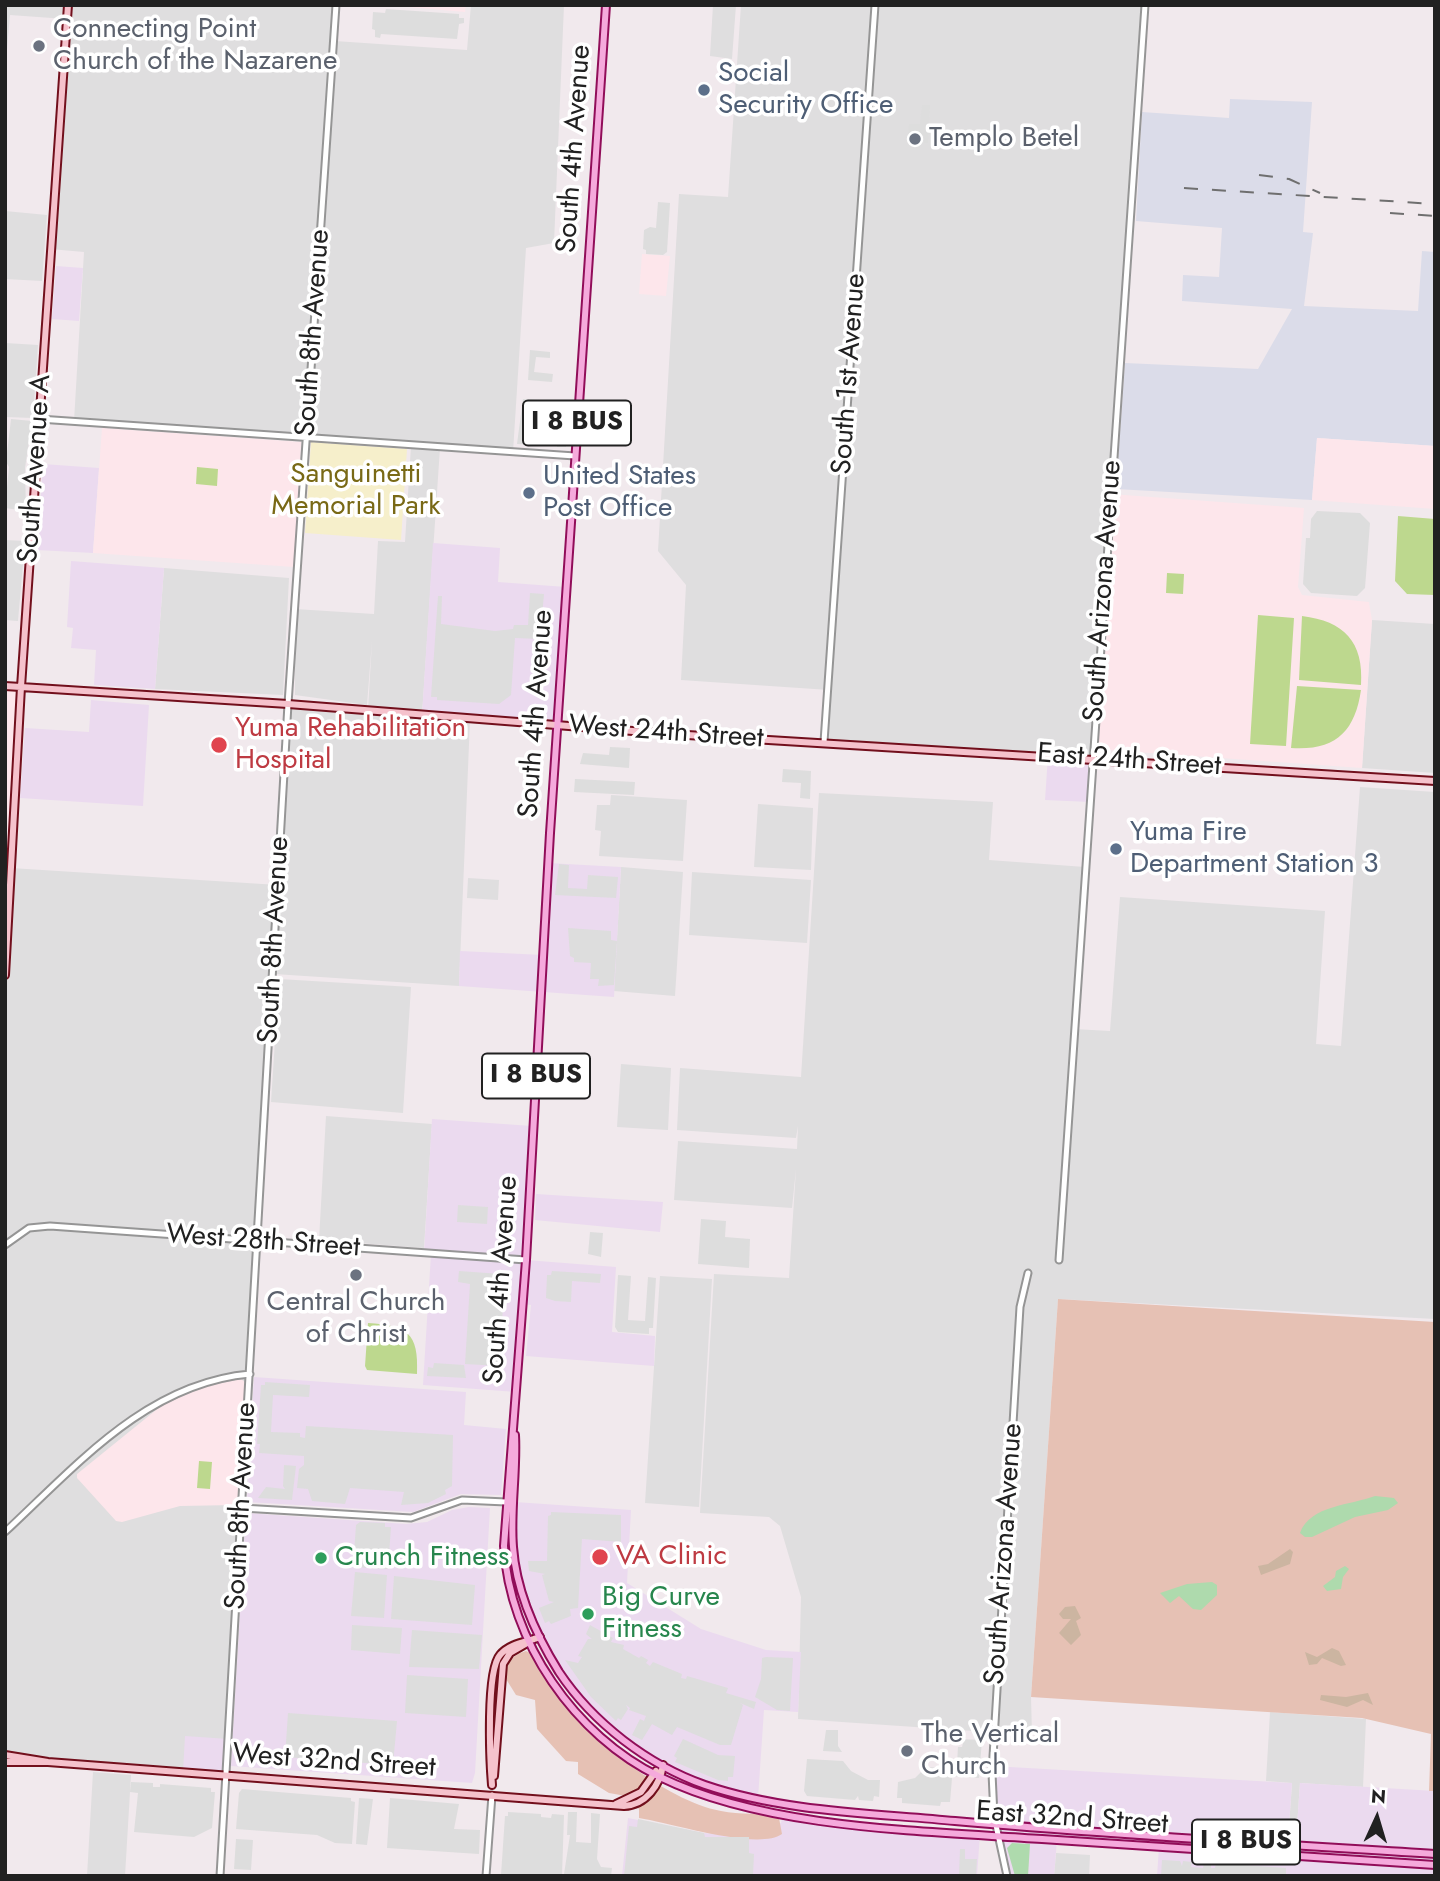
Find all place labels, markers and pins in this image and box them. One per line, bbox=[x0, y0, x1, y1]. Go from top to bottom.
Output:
place label: Connecting Point Church of the Nazarene bbox=[53, 13, 337, 79]
marker: Connecting Point Church of the Nazarene bbox=[31, 38, 47, 54]
place label: Social Security Office bbox=[718, 57, 893, 123]
marker: Social Security Office bbox=[696, 82, 712, 98]
place label: Templo Betel bbox=[929, 122, 1079, 156]
marker: Templo Betel bbox=[907, 131, 923, 147]
place label: United States Post Office bbox=[543, 460, 696, 526]
marker: United States Post Office bbox=[521, 485, 537, 501]
place label: Yuma Rehabilitation Hospital bbox=[235, 712, 466, 778]
marker: Yuma Rehabilitation Hospital bbox=[209, 735, 229, 755]
place label: Yuma Fire Department Station 3 bbox=[1130, 816, 1378, 882]
marker: Yuma Fire Department Station 3 bbox=[1108, 841, 1124, 857]
marker: Central Church of Christ bbox=[348, 1267, 364, 1283]
place label: Central Church of Christ bbox=[267, 1286, 445, 1352]
place label: VA Clinic bbox=[616, 1540, 727, 1574]
place label: Crunch Fitness bbox=[335, 1541, 509, 1575]
marker: VA Clinic bbox=[590, 1547, 610, 1567]
marker: Crunch Fitness bbox=[313, 1550, 329, 1566]
place label: Big Curve Fitness bbox=[602, 1581, 720, 1647]
marker: Big Curve Fitness bbox=[580, 1606, 596, 1622]
place label: The Vertical Church bbox=[921, 1718, 1059, 1784]
marker: The Vertical Church bbox=[899, 1743, 915, 1759]

